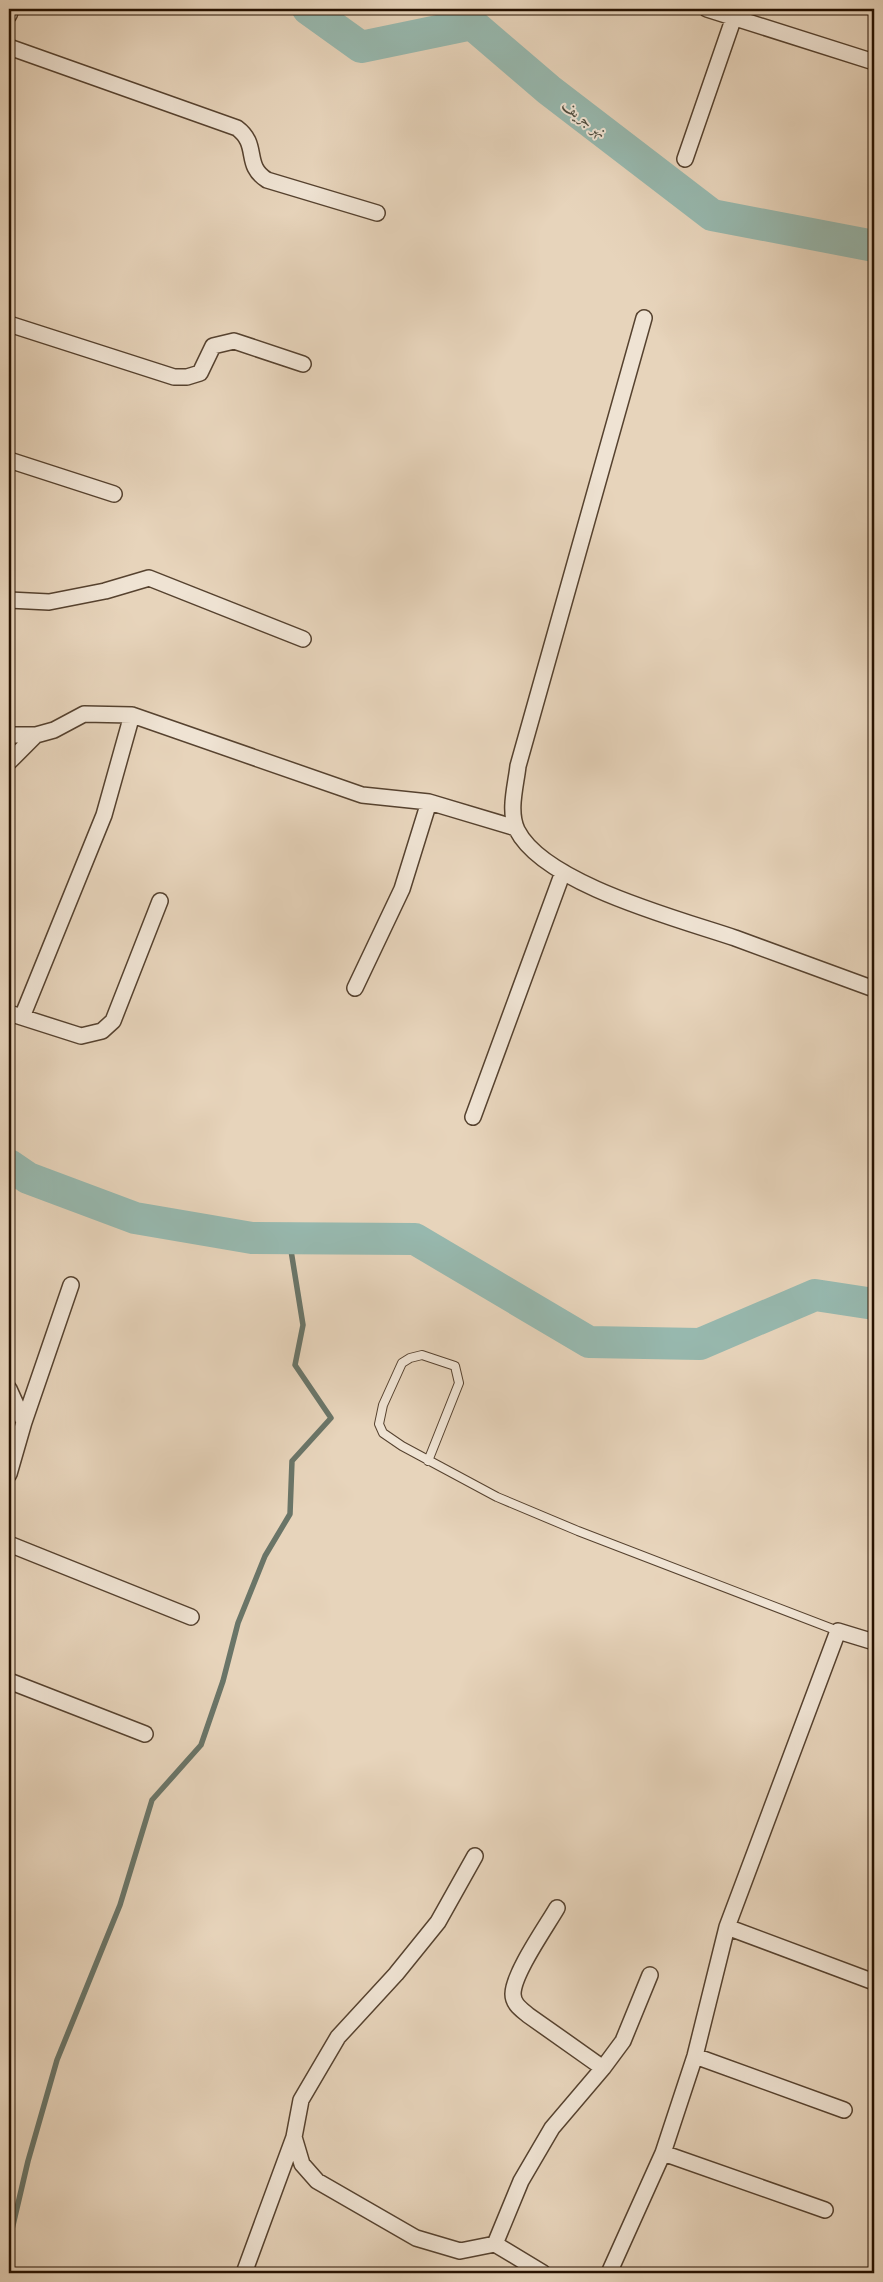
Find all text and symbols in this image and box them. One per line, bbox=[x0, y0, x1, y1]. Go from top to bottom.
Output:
water label: نهر جريف bbox=[557, 94, 612, 143]

